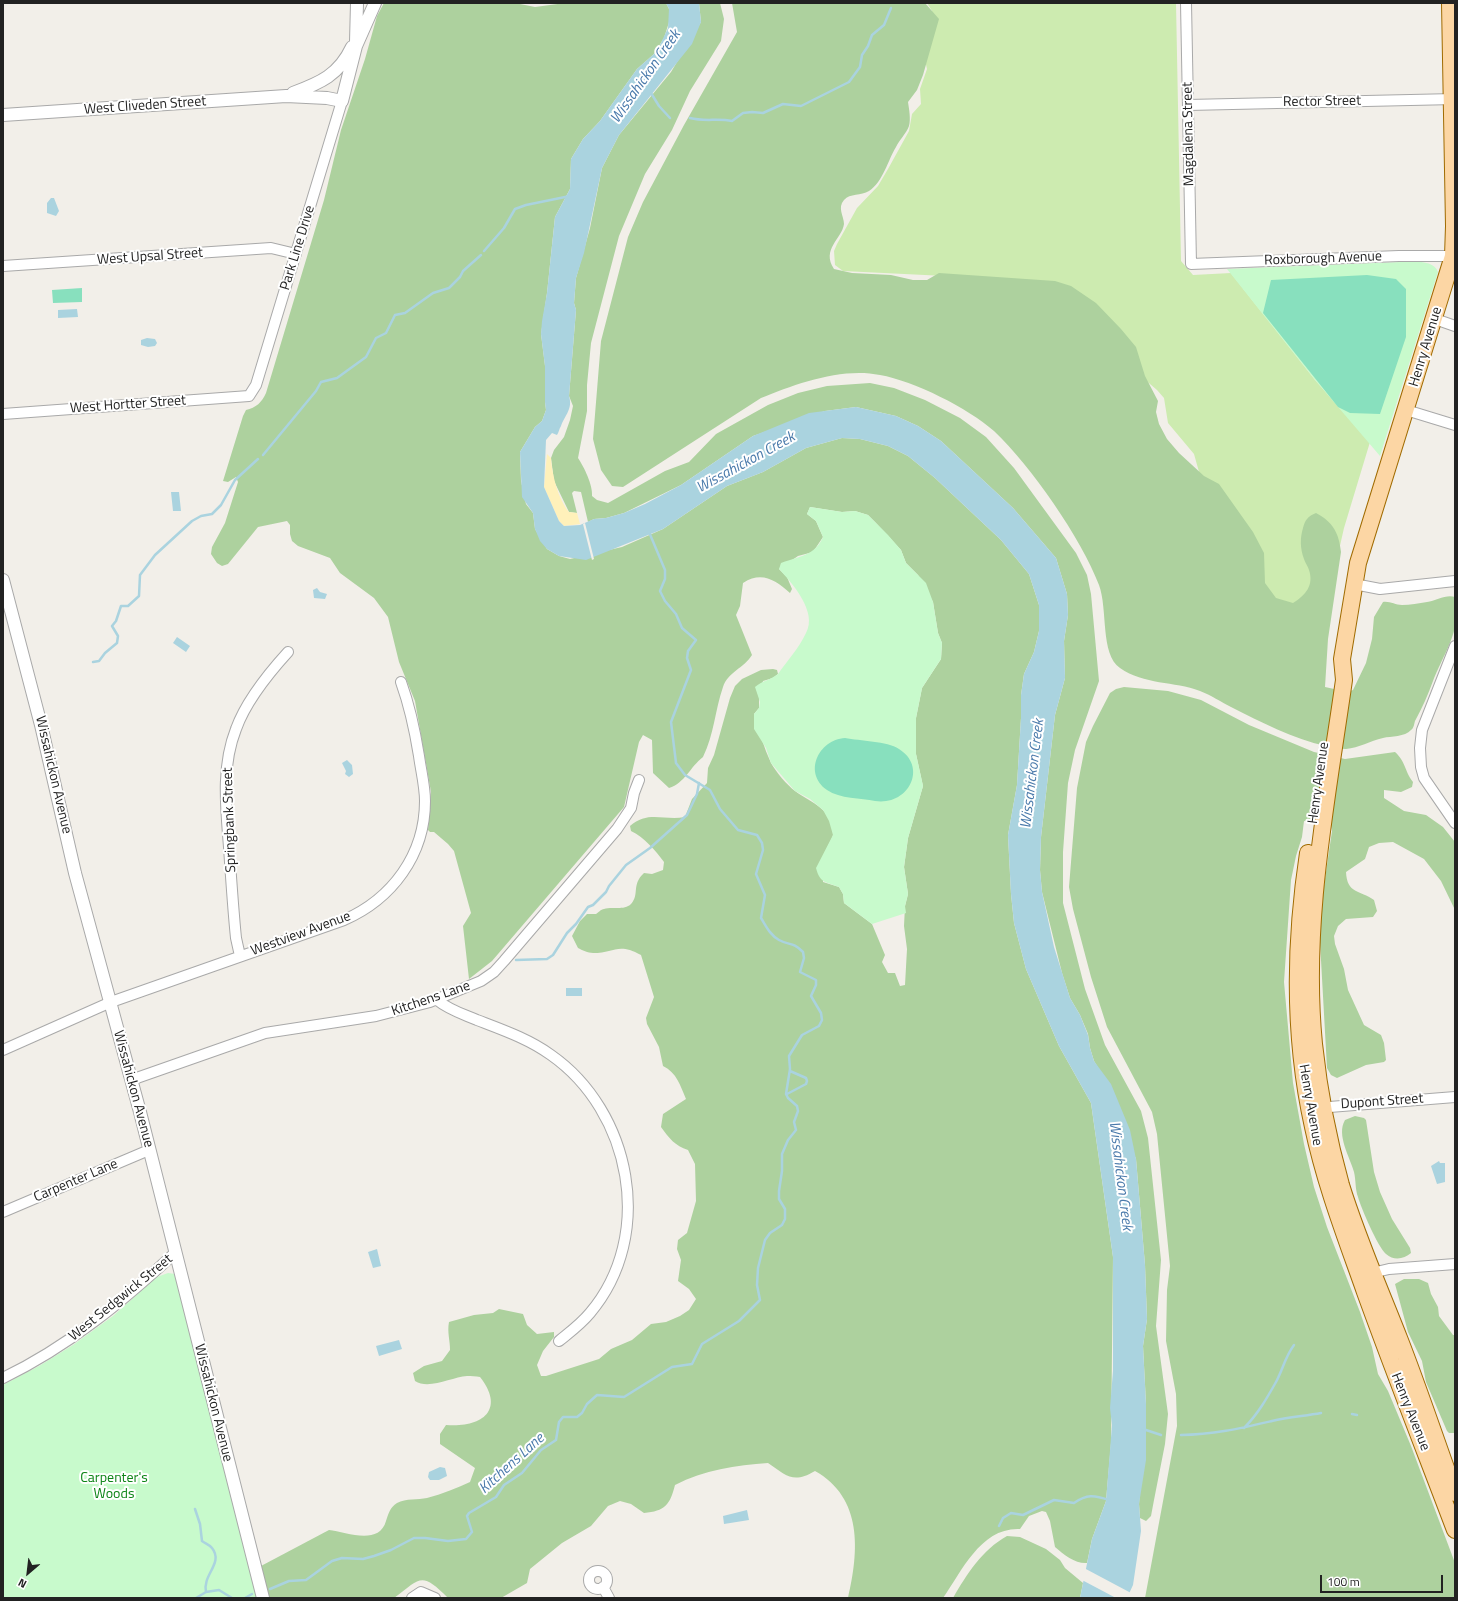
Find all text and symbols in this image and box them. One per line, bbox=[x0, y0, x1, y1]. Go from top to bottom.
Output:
water label: Wissahickon Creek bbox=[607, 27, 685, 127]
street label: Magdalena Street bbox=[1180, 82, 1198, 186]
street label: West Cliveden Street bbox=[83, 93, 207, 119]
street label: Rector Street bbox=[1283, 93, 1361, 111]
street label: Park Line Drive bbox=[277, 203, 319, 293]
street label: West Upsal Street bbox=[97, 245, 203, 269]
street label: Roxborough Avenue bbox=[1264, 249, 1382, 269]
street label: Henry Avenue bbox=[1406, 305, 1446, 389]
street label: West Hortter Street bbox=[69, 393, 187, 417]
water label: Wissahickon Creek bbox=[694, 429, 798, 497]
street label: Wissahickon Avenue bbox=[31, 714, 75, 836]
water label: Wissahickon Creek bbox=[1017, 718, 1049, 830]
street label: Henry Avenue bbox=[1305, 741, 1333, 825]
street label: Springbank Street bbox=[220, 767, 240, 873]
street label: Westview Avenue bbox=[249, 908, 353, 960]
street label: Kitchens Lane bbox=[389, 978, 473, 1020]
street label: Wissahickon Avenue bbox=[109, 1029, 157, 1149]
street label: Henry Avenue bbox=[1295, 1063, 1325, 1147]
street label: Dupont Street bbox=[1340, 1091, 1424, 1113]
water label: Wissahickon Creek bbox=[1104, 1120, 1136, 1232]
street label: Carpenter Lane bbox=[31, 1156, 121, 1206]
street label: West Sedgwick Street bbox=[66, 1251, 176, 1345]
street label: Wissahickon Avenue bbox=[190, 1343, 236, 1463]
street label: Henry Avenue bbox=[1387, 1371, 1433, 1453]
water label: Kitchens Lane bbox=[476, 1430, 548, 1498]
park label: Carpenter's Woods bbox=[80, 1471, 148, 1504]
north arrow bbox=[8, 1553, 48, 1593]
scale bar bbox=[1322, 1567, 1445, 1593]
text: 100 m bbox=[1327, 1572, 1360, 1591]
text: N bbox=[15, 1575, 29, 1592]

